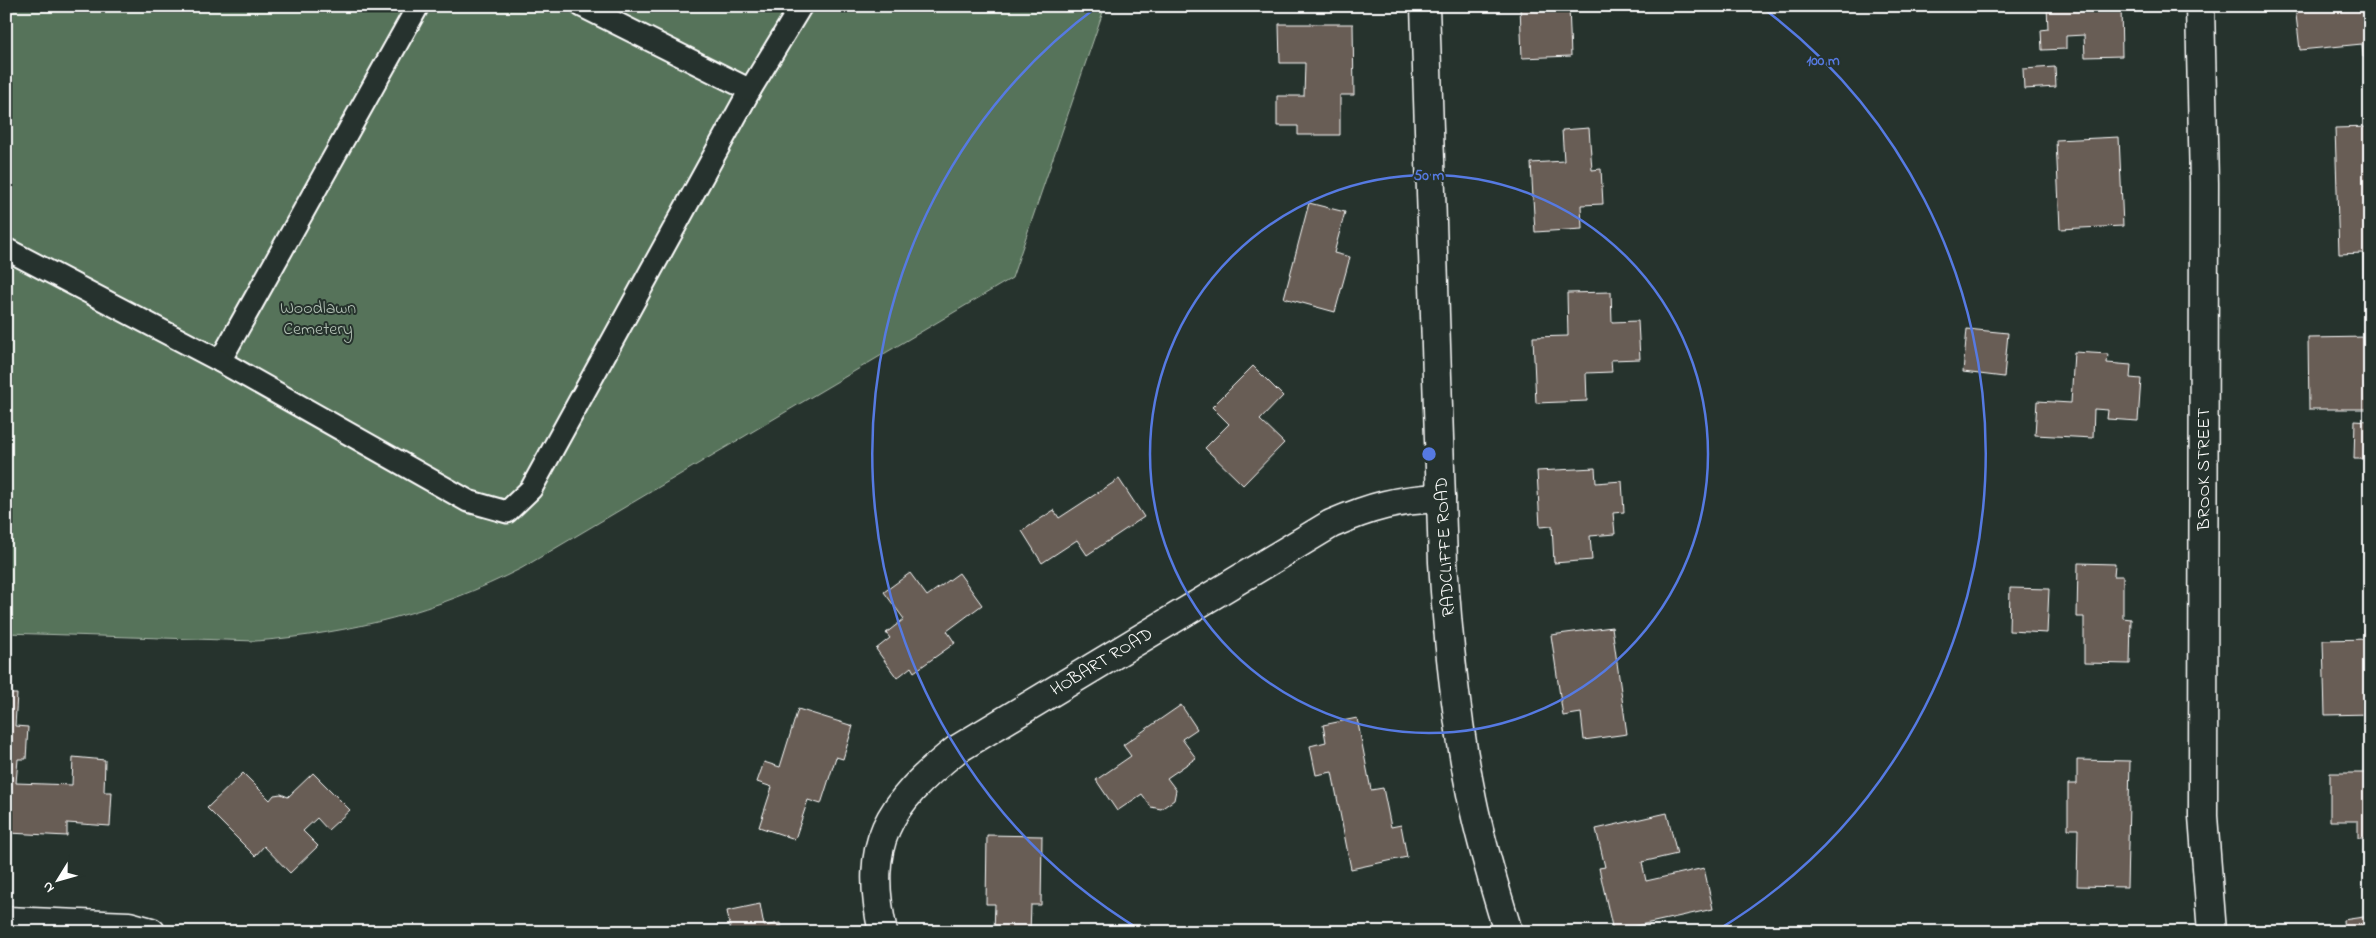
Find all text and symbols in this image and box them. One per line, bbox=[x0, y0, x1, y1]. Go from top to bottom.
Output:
text: 100 m bbox=[1806, 50, 1840, 72]
text: 50 m bbox=[1414, 165, 1445, 187]
park label: Woodlawn Cemetery bbox=[280, 296, 356, 343]
street label: BROOK STREET bbox=[2192, 407, 2218, 532]
centre of rings bbox=[1420, 445, 1438, 463]
street label: RADCLIFFE ROAD bbox=[1429, 476, 1463, 617]
street label: HOBART ROAD bbox=[1046, 622, 1158, 704]
north arrow bbox=[32, 856, 82, 906]
text: N bbox=[38, 877, 60, 897]

